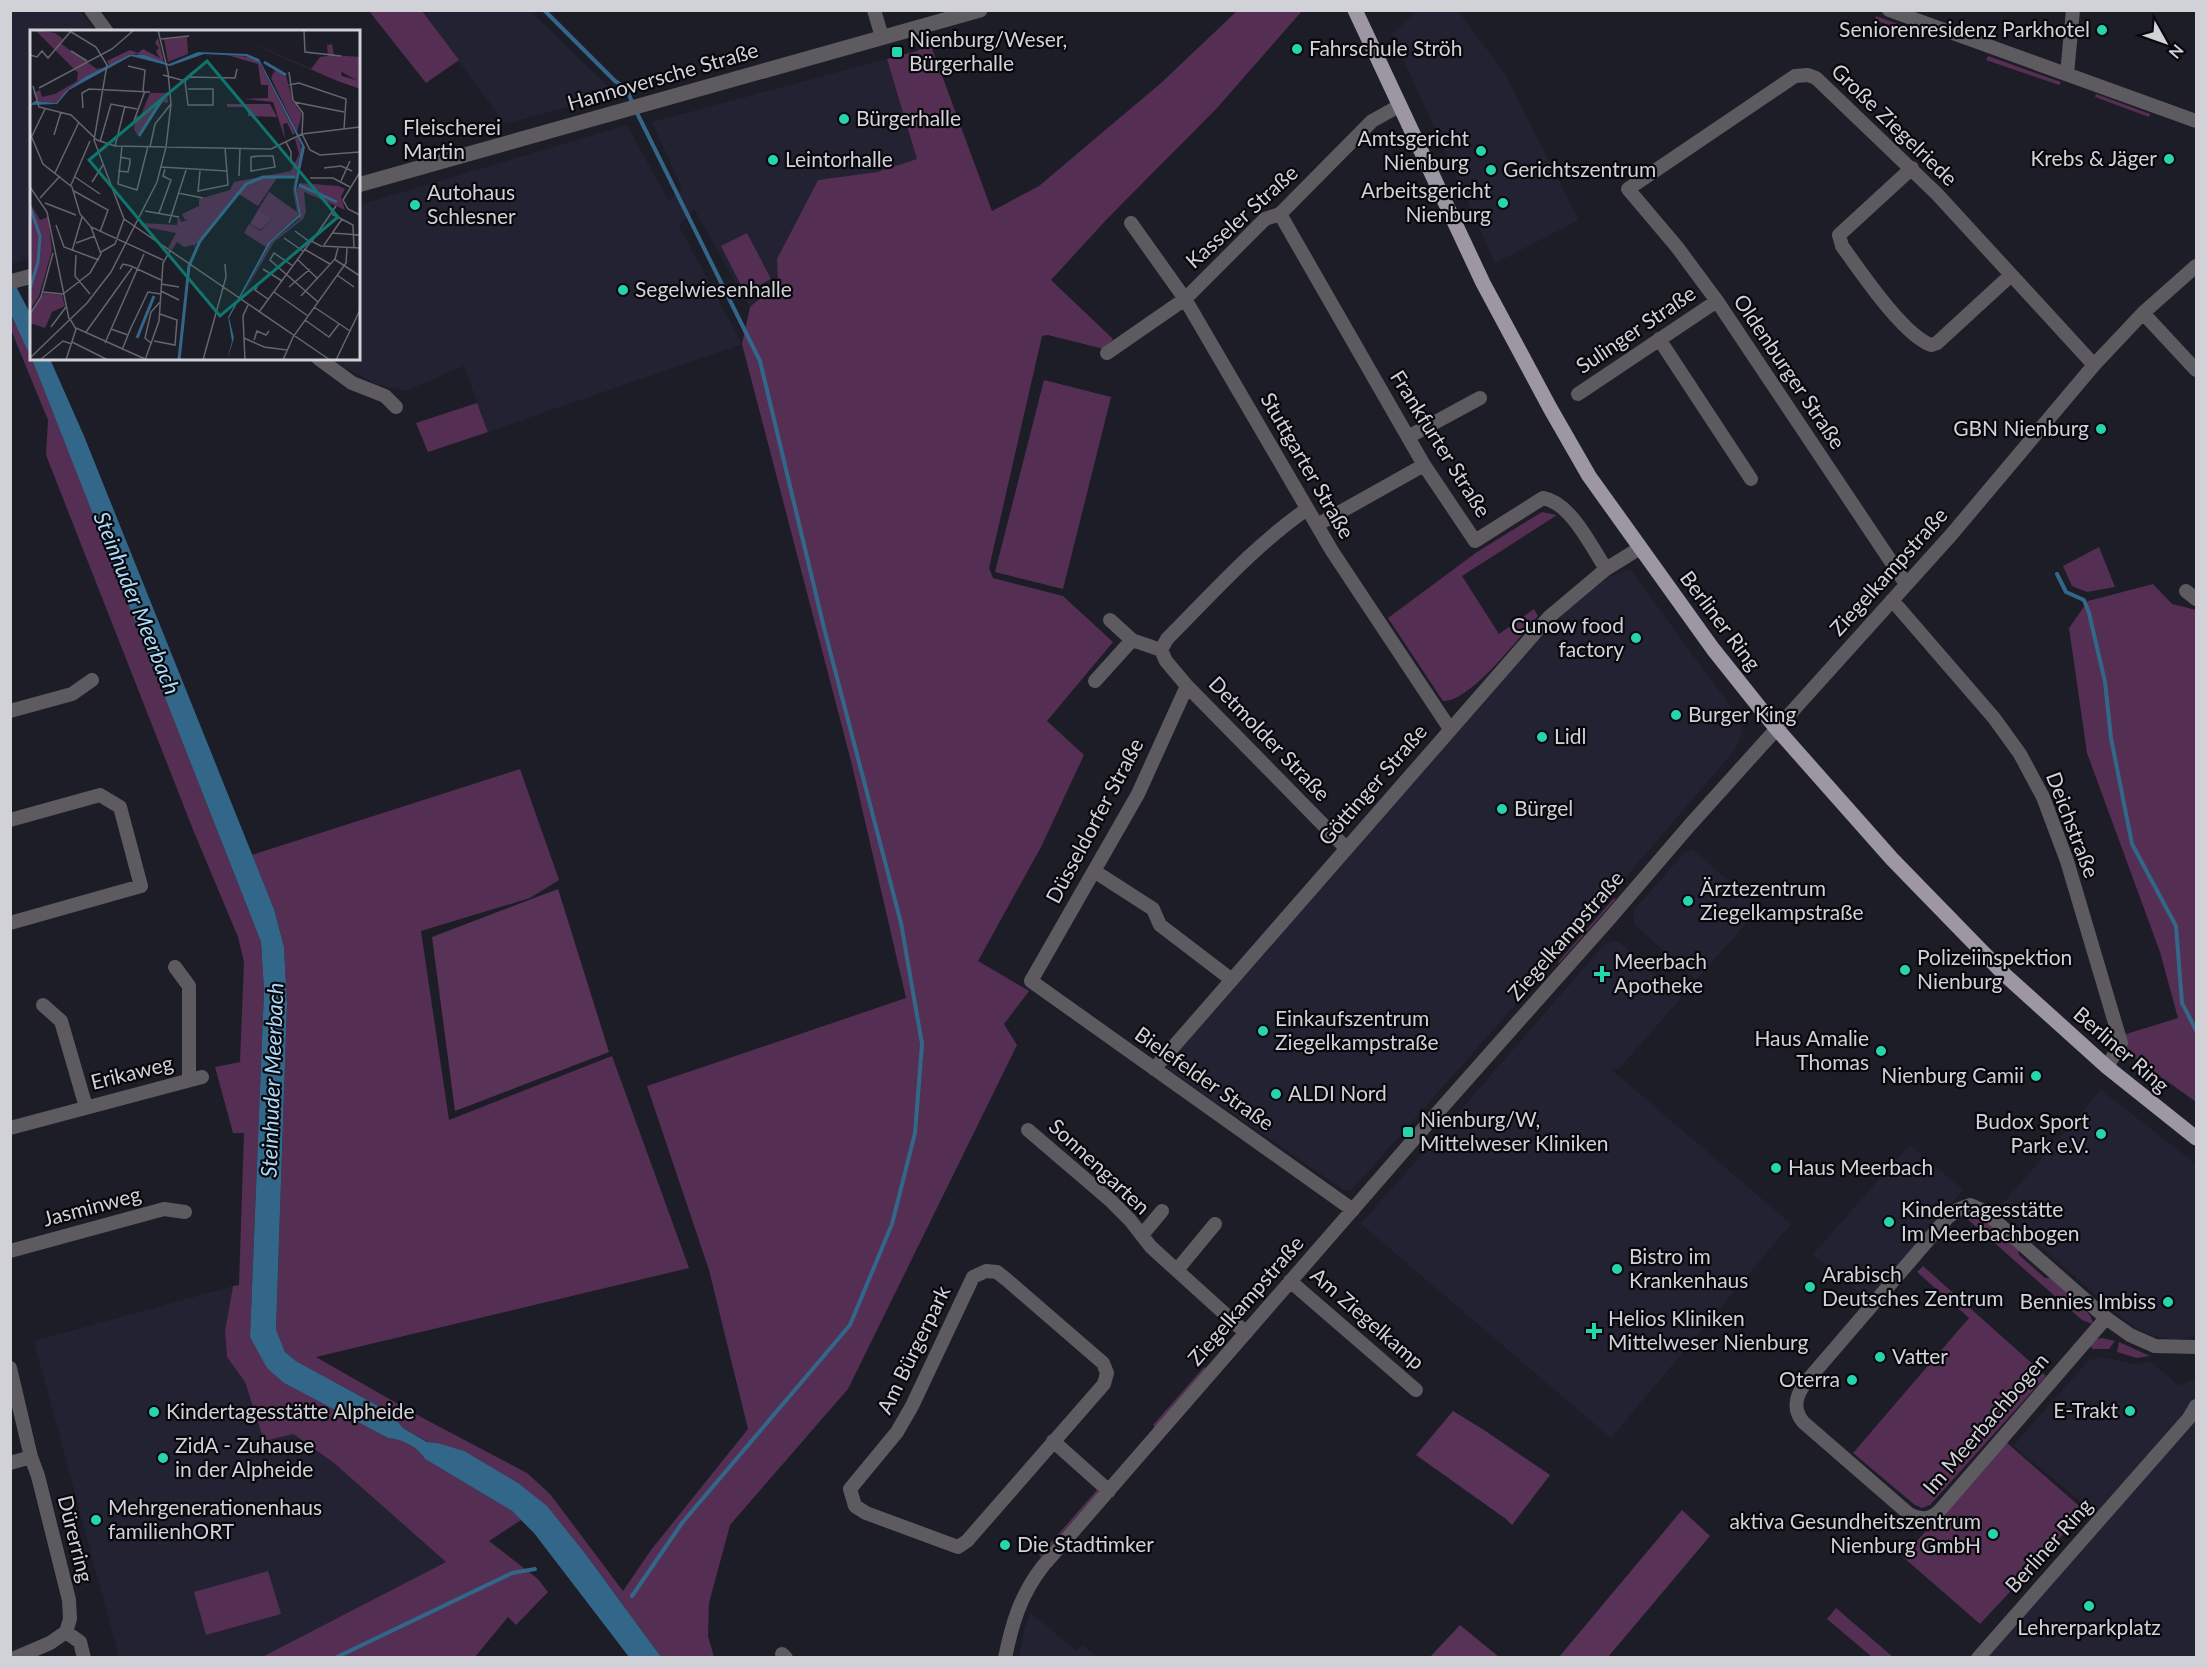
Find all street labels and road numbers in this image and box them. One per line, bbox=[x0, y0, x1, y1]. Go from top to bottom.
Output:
street label: Hannoversche Straße bbox=[564, 36, 761, 115]
street label: Große Ziegelriede bbox=[1827, 58, 1963, 190]
street label: Kasseler Straße bbox=[1180, 159, 1302, 273]
street label: Sulinger Straße bbox=[1571, 280, 1700, 378]
street label: Oldenburger Straße bbox=[1729, 289, 1851, 453]
street label: Frankfurter Straße bbox=[1386, 365, 1497, 521]
street label: Stuttgarter Straße bbox=[1256, 388, 1360, 543]
street label: Ziegelkampstraße bbox=[1824, 502, 1952, 640]
street label: Berliner Ring bbox=[1676, 565, 1767, 675]
street label: Detmolder Straße bbox=[1204, 670, 1336, 805]
street label: Göttinger Straße bbox=[1312, 718, 1431, 850]
street label: Düsseldorfer Straße bbox=[1040, 733, 1148, 907]
street label: Deichstraße bbox=[2042, 768, 2105, 881]
street label: Ziegelkampstraße bbox=[1502, 865, 1628, 1005]
street label: Berliner Ring bbox=[2069, 1001, 2175, 1097]
street label: Bielefelder Straße bbox=[1131, 1021, 1279, 1135]
street label: Erikaweg bbox=[88, 1049, 175, 1094]
street label: Sonnengarten bbox=[1044, 1113, 1156, 1219]
street label: Jasminweg bbox=[40, 1180, 143, 1231]
street label: Ziegelkampstraße bbox=[1182, 1230, 1308, 1370]
street label: Am Ziegelkamp bbox=[1306, 1262, 1430, 1374]
street label: Am Bürgerpark bbox=[871, 1281, 955, 1417]
street label: Im Meerbachbogen bbox=[1917, 1347, 2053, 1499]
street label: Dürerring bbox=[54, 1493, 99, 1585]
street label: Berliner Ring bbox=[1999, 1493, 2097, 1597]

